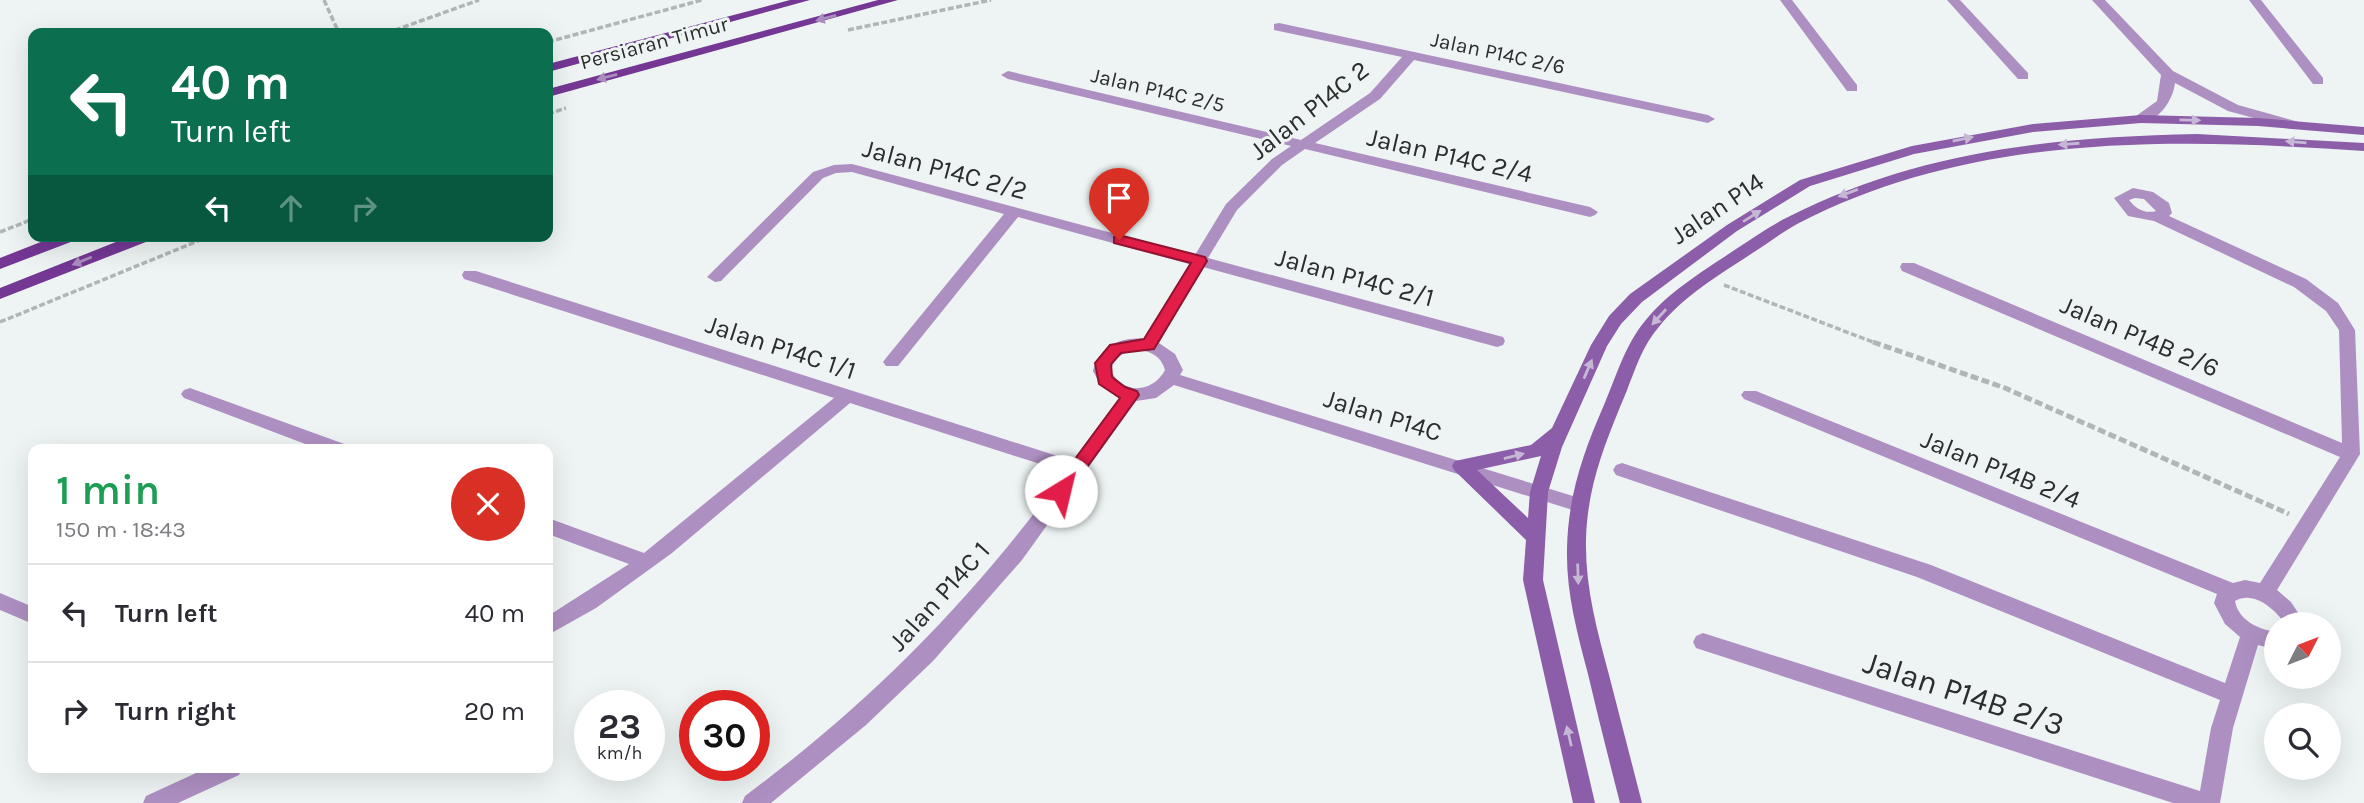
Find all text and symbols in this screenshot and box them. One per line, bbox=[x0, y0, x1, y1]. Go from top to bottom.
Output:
street label: Persiaran Timur bbox=[577, 12, 731, 74]
one-way arrow bbox=[815, 13, 837, 24]
street label: Jalan P14C 2/6 bbox=[1429, 27, 1567, 79]
text: 40 m bbox=[171, 54, 290, 111]
street label: Jalan P14C 2 bbox=[1243, 54, 1375, 167]
icon: left bbox=[56, 56, 147, 147]
street label: Jalan P14C 2/5 bbox=[1089, 63, 1227, 117]
one-way arrow bbox=[596, 73, 617, 83]
text: Turn left bbox=[171, 113, 291, 150]
one-way arrow bbox=[2179, 114, 2201, 126]
street label: Jalan P14C 2/4 bbox=[1364, 121, 1536, 190]
street label: Jalan P14C 2/2 bbox=[859, 133, 1031, 206]
one-way arrow bbox=[1952, 134, 1974, 145]
one-way arrow bbox=[2285, 136, 2307, 147]
one-way arrow bbox=[2058, 139, 2080, 150]
street label: Jalan P14 bbox=[1665, 166, 1770, 251]
pin bbox=[1089, 168, 1149, 240]
icon: arrive bbox=[1100, 179, 1138, 217]
one-way arrow bbox=[1837, 188, 1858, 199]
icon: left bbox=[199, 189, 237, 227]
icon: ahead bbox=[272, 189, 310, 227]
icon: right bbox=[345, 189, 383, 227]
one-way arrow bbox=[1742, 210, 1761, 223]
street label: Jalan P14C 2/1 bbox=[1272, 241, 1437, 314]
one-way arrow bbox=[72, 256, 93, 267]
street label: Jalan P14B 2/6 bbox=[2056, 289, 2224, 384]
one-way arrow bbox=[1651, 308, 1667, 326]
street label: Jalan P14C 1/1 bbox=[702, 309, 860, 386]
one-way arrow bbox=[1583, 358, 1594, 379]
street label: Jalan P14C bbox=[1320, 383, 1446, 448]
street label: Jalan P14B 2/4 bbox=[1917, 423, 2085, 515]
one-way arrow bbox=[1503, 450, 1525, 461]
position arrow bbox=[1024, 454, 1098, 528]
text: 1 min bbox=[56, 465, 160, 515]
button: close bbox=[451, 467, 525, 541]
text: 150 m · 18:43 bbox=[56, 516, 186, 543]
street label: Jalan P14C 1 bbox=[882, 535, 997, 657]
one-way arrow bbox=[1572, 563, 1583, 585]
icon: left bbox=[56, 594, 94, 632]
text: Turn left bbox=[115, 598, 217, 629]
text: 40 m bbox=[465, 598, 525, 629]
north arrow bbox=[2264, 612, 2342, 690]
map controls bbox=[2264, 612, 2341, 780]
street label: Jalan P14B 2/3 bbox=[1859, 644, 2069, 743]
speed limit sign: 30 bbox=[679, 690, 770, 781]
icon: right bbox=[56, 692, 94, 730]
text: Turn right bbox=[115, 696, 236, 727]
text: 20 m bbox=[464, 696, 525, 727]
button: search bbox=[2264, 703, 2341, 780]
text: 23 bbox=[598, 706, 641, 747]
one-way arrow bbox=[1563, 725, 1574, 747]
text: km/h bbox=[597, 742, 642, 764]

